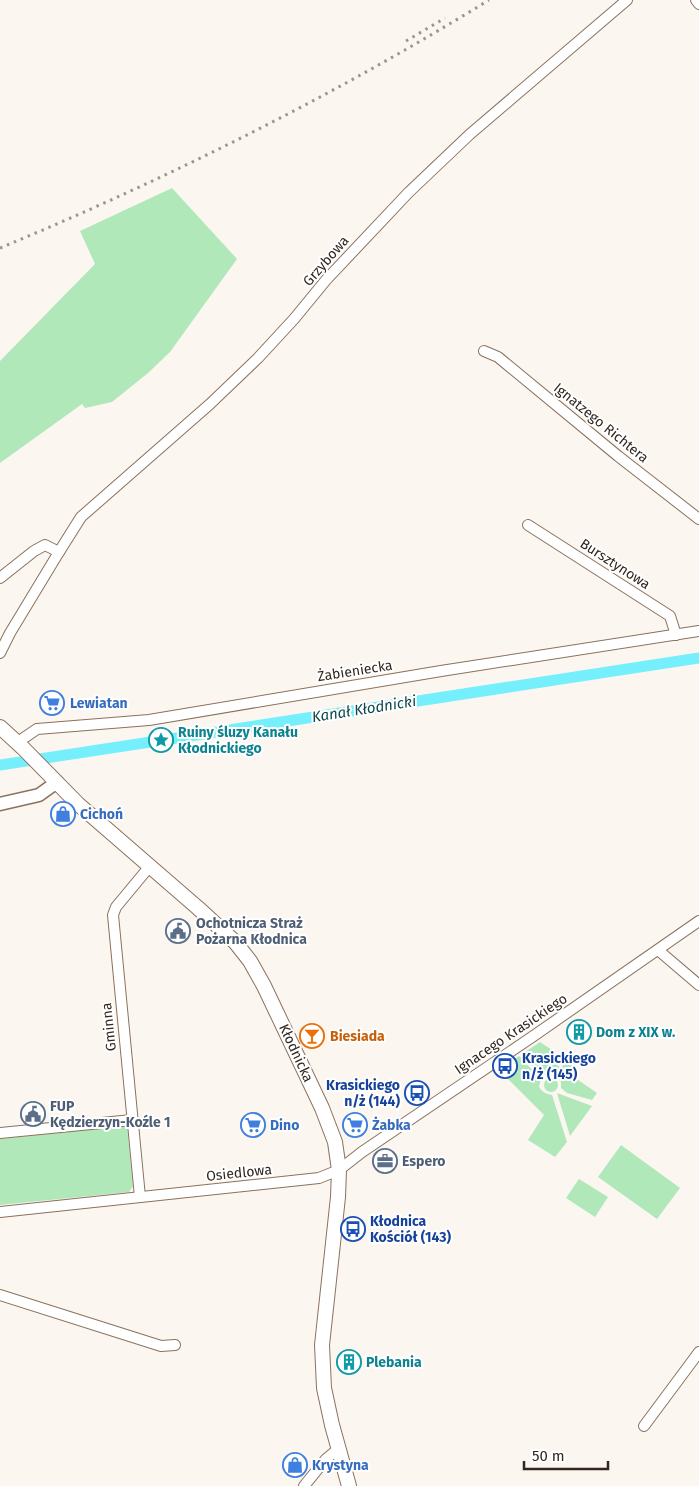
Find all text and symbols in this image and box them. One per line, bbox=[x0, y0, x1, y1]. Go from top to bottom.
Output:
street label: Grzybowa bbox=[300, 232, 352, 290]
street label: Ignatzego Richtera bbox=[550, 380, 652, 466]
street label: Bursztynowa bbox=[577, 535, 653, 593]
street label: Żabieniecka bbox=[316, 656, 394, 685]
supermarket icon: Lewiatan bbox=[39, 690, 65, 716]
water label: Kanał Kłodnicki bbox=[311, 692, 417, 726]
place label: Lewiatan bbox=[70, 695, 128, 712]
place label: Ruiny śluzy Kanału Kłodnickiego bbox=[178, 724, 298, 757]
place icon: Ruiny śluzy Kanału Kłodnickiego bbox=[148, 727, 174, 753]
shop icon: Cichoń bbox=[50, 801, 76, 827]
place label: Cichoń bbox=[80, 806, 123, 823]
place label: Ochotnicza Straż Pożarna Kłodnica bbox=[196, 915, 307, 948]
public building icon: Ochotnicza Straż Pożarna Kłodnica bbox=[165, 918, 191, 944]
street label: Ignacego Krasickiego bbox=[452, 990, 570, 1078]
street label: Gminna bbox=[98, 1002, 120, 1052]
building icon: Dom z XIX w. bbox=[566, 1019, 592, 1045]
street label: Kłodnicka bbox=[275, 1021, 317, 1085]
bar icon: Biesiada bbox=[299, 1023, 325, 1049]
place label: Dom z XIX w. bbox=[596, 1024, 675, 1041]
place label: Biesiada bbox=[330, 1028, 385, 1045]
place label: Krasickiego n/ż (145) bbox=[522, 1050, 596, 1083]
bus stop icon: Krasickiego n/ż (145) bbox=[492, 1053, 518, 1079]
place label: Krasickiego n/ż (144) bbox=[326, 1077, 400, 1110]
bus stop icon: Krasickiego n/ż (144) bbox=[404, 1080, 430, 1106]
place label: FUP Kędzierzyn-Koźle 1 bbox=[50, 1098, 170, 1131]
public building icon: FUP Kędzierzyn-Koźle 1 bbox=[20, 1101, 46, 1127]
supermarket icon: Dino bbox=[240, 1112, 266, 1138]
supermarket icon: Żabka bbox=[342, 1112, 368, 1138]
place label: Żabka bbox=[372, 1116, 411, 1134]
place label: Dino bbox=[270, 1117, 299, 1134]
office icon: Espero bbox=[372, 1148, 398, 1174]
place label: Espero bbox=[402, 1153, 446, 1170]
street label: Osiedlowa bbox=[205, 1161, 273, 1185]
place label: Kłodnica Kościół (143) bbox=[370, 1213, 451, 1246]
bus stop icon: Kłodnica Kościół (143) bbox=[340, 1216, 366, 1242]
building icon: Plebania bbox=[336, 1349, 362, 1375]
place label: Plebania bbox=[366, 1354, 422, 1371]
scale bar bbox=[524, 1438, 608, 1470]
text: 50 m bbox=[532, 1447, 565, 1465]
shop icon: Krystyna bbox=[282, 1452, 308, 1478]
place label: Krystyna bbox=[312, 1457, 369, 1474]

